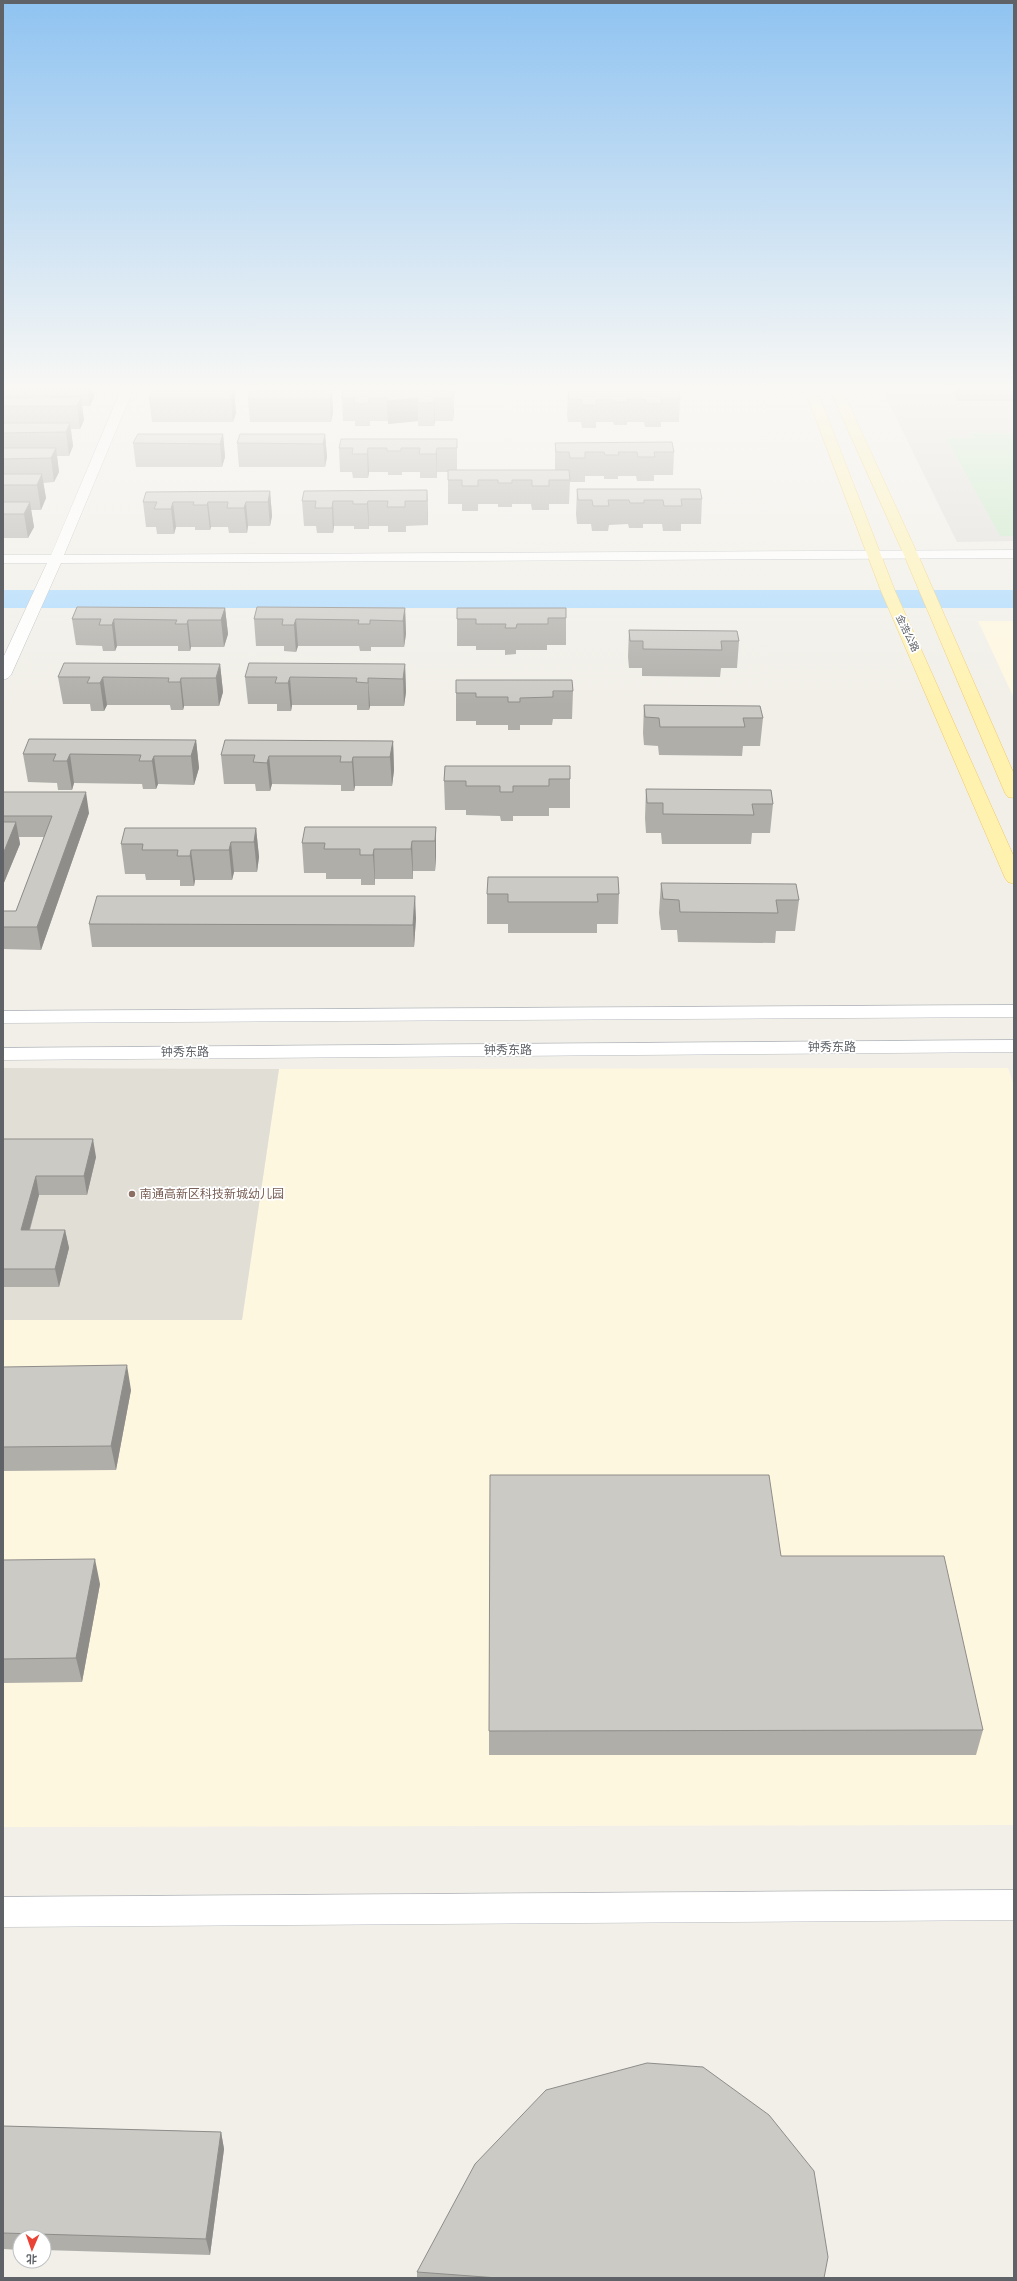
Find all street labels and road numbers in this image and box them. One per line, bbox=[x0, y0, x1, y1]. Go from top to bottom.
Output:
street label: 金浩公路 bbox=[893, 613, 921, 654]
street label: 钟秀东路 bbox=[808, 1040, 856, 1054]
street label: 钟秀东路 bbox=[484, 1043, 532, 1057]
street label: 钟秀东路 bbox=[161, 1045, 209, 1059]

